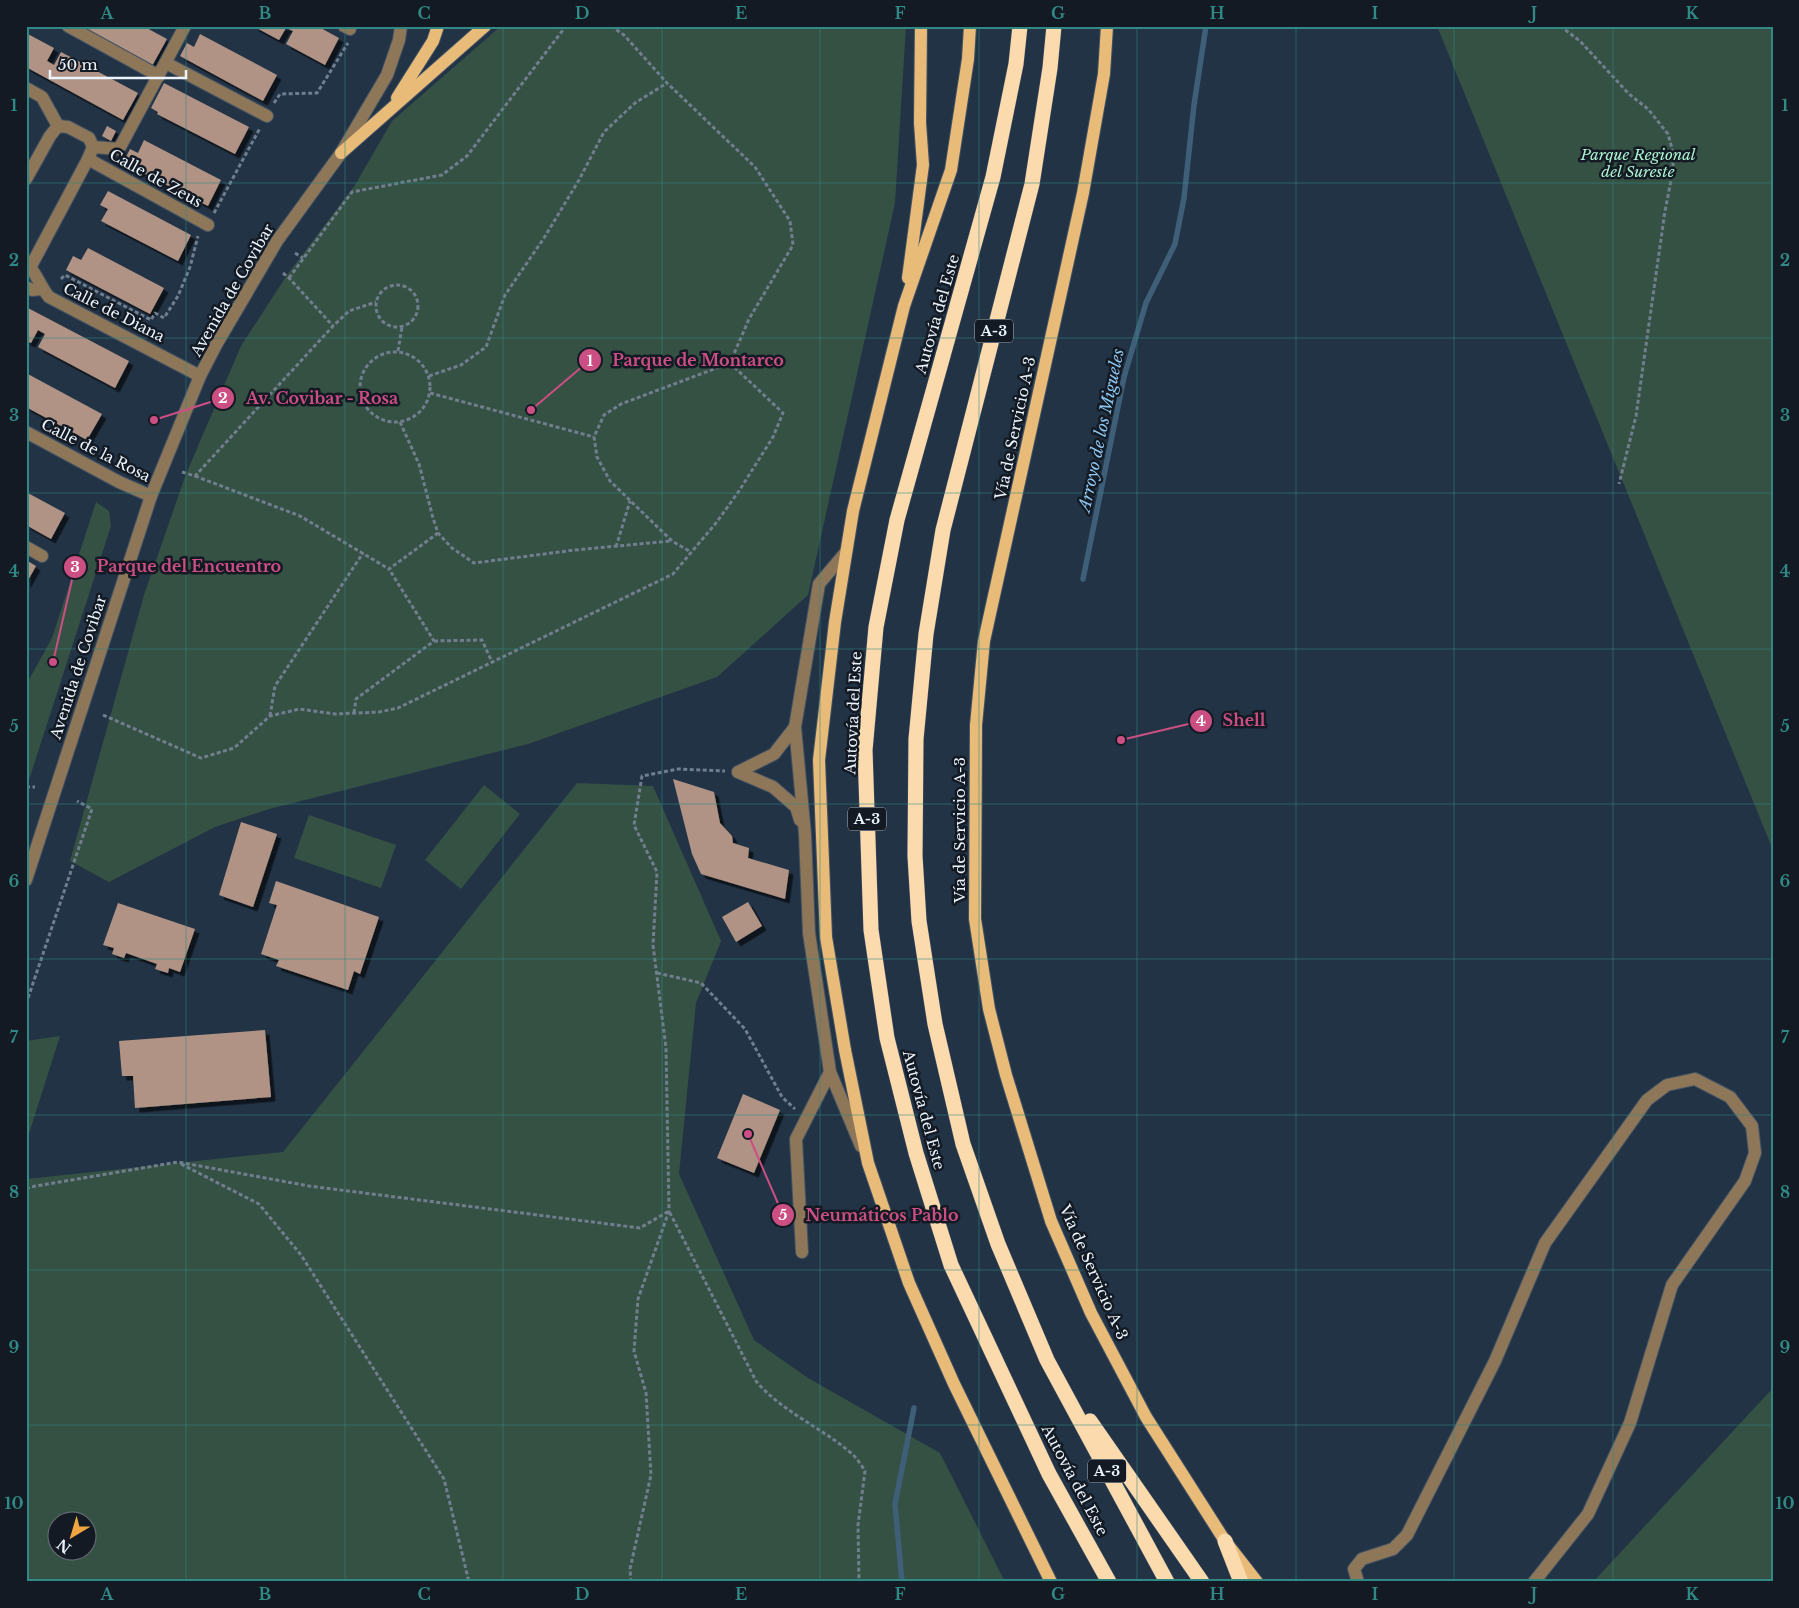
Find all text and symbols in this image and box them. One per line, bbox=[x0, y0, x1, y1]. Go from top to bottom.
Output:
text: A bbox=[100, 3, 115, 23]
text: B bbox=[259, 3, 272, 23]
text: C bbox=[417, 3, 431, 23]
text: D bbox=[575, 3, 589, 23]
text: E bbox=[735, 3, 747, 23]
text: F bbox=[894, 3, 906, 23]
text: G bbox=[1051, 3, 1065, 23]
text: H bbox=[1209, 3, 1225, 23]
text: I bbox=[1372, 3, 1379, 23]
text: J bbox=[1528, 3, 1537, 23]
text: K bbox=[1685, 3, 1699, 23]
scale bar bbox=[50, 48, 186, 80]
text: 50 m bbox=[58, 55, 98, 74]
text: 1 bbox=[11, 95, 18, 115]
text: 1 bbox=[1782, 95, 1789, 115]
street label: Calle de Zeus bbox=[106, 145, 206, 211]
park label: Parque Regional del Sureste bbox=[1580, 145, 1696, 181]
street label: Avenida de Covibar bbox=[186, 219, 278, 361]
text: 2 bbox=[9, 250, 19, 270]
text: 2 bbox=[1780, 250, 1790, 270]
street label: Autovía del Este bbox=[911, 252, 963, 377]
street label: Calle de Diana bbox=[60, 278, 169, 346]
road number: A-3 bbox=[975, 320, 1013, 342]
callout: Parque de Montarco bbox=[577, 345, 794, 376]
water label: Arroyo de los Migueles bbox=[1074, 347, 1128, 515]
text: Parque de Montarco bbox=[612, 350, 784, 370]
text: 1 bbox=[587, 351, 594, 370]
street label: Vía de Servicio A-3 bbox=[990, 355, 1039, 502]
callout: Av. Covibar - Rosa bbox=[211, 383, 408, 414]
text: 2 bbox=[218, 388, 228, 407]
text: Av. Covibar - Rosa bbox=[245, 388, 398, 408]
text: 3 bbox=[9, 405, 19, 425]
text: 3 bbox=[1780, 405, 1790, 425]
street label: Calle de la Rosa bbox=[38, 414, 154, 486]
callout: Parque del Encuentro bbox=[62, 551, 291, 582]
text: Parque del Encuentro bbox=[97, 556, 281, 576]
text: 3 bbox=[70, 557, 80, 576]
text: 4 bbox=[9, 561, 19, 581]
text: 4 bbox=[1780, 561, 1790, 581]
street label: Avenida de Covibar bbox=[45, 592, 111, 742]
street label: Autovía del Este bbox=[840, 651, 866, 776]
callout: Shell bbox=[1188, 705, 1276, 736]
text: Shell bbox=[1223, 710, 1266, 730]
text: 4 bbox=[1196, 711, 1206, 730]
text: 5 bbox=[9, 716, 19, 736]
text: 5 bbox=[1780, 716, 1790, 736]
street label: Vía de Servicio A-3 bbox=[950, 757, 969, 904]
road number: A-3 bbox=[848, 808, 886, 831]
text: 6 bbox=[9, 871, 20, 891]
text: 6 bbox=[1780, 871, 1791, 891]
text: 7 bbox=[10, 1027, 19, 1047]
text: 7 bbox=[1781, 1027, 1790, 1047]
street label: Autovía del Este bbox=[899, 1047, 949, 1172]
text: 8 bbox=[9, 1182, 19, 1202]
text: 8 bbox=[1780, 1182, 1790, 1202]
callout: Neumáticos Pablo bbox=[770, 1200, 968, 1231]
street label: Vía de Servicio A-3 bbox=[1055, 1201, 1132, 1342]
text: 5 bbox=[779, 1205, 788, 1224]
text: Neumáticos Pablo bbox=[806, 1205, 958, 1225]
text: 9 bbox=[9, 1337, 20, 1357]
text: 9 bbox=[1780, 1337, 1791, 1357]
street label: Autovía del Este bbox=[1037, 1420, 1112, 1539]
road number: A-3 bbox=[1088, 1460, 1126, 1482]
text: 10 bbox=[4, 1493, 24, 1513]
text: 10 bbox=[1775, 1493, 1795, 1513]
north arrow bbox=[48, 1510, 98, 1560]
text: N bbox=[53, 1535, 75, 1557]
text: A bbox=[100, 1584, 115, 1604]
text: B bbox=[259, 1584, 272, 1604]
text: C bbox=[417, 1584, 431, 1604]
text: D bbox=[575, 1584, 589, 1604]
text: E bbox=[735, 1584, 747, 1604]
text: F bbox=[894, 1584, 906, 1604]
text: G bbox=[1051, 1584, 1065, 1604]
text: H bbox=[1209, 1584, 1225, 1604]
text: I bbox=[1372, 1584, 1379, 1604]
text: J bbox=[1528, 1584, 1537, 1604]
text: K bbox=[1685, 1584, 1699, 1604]

